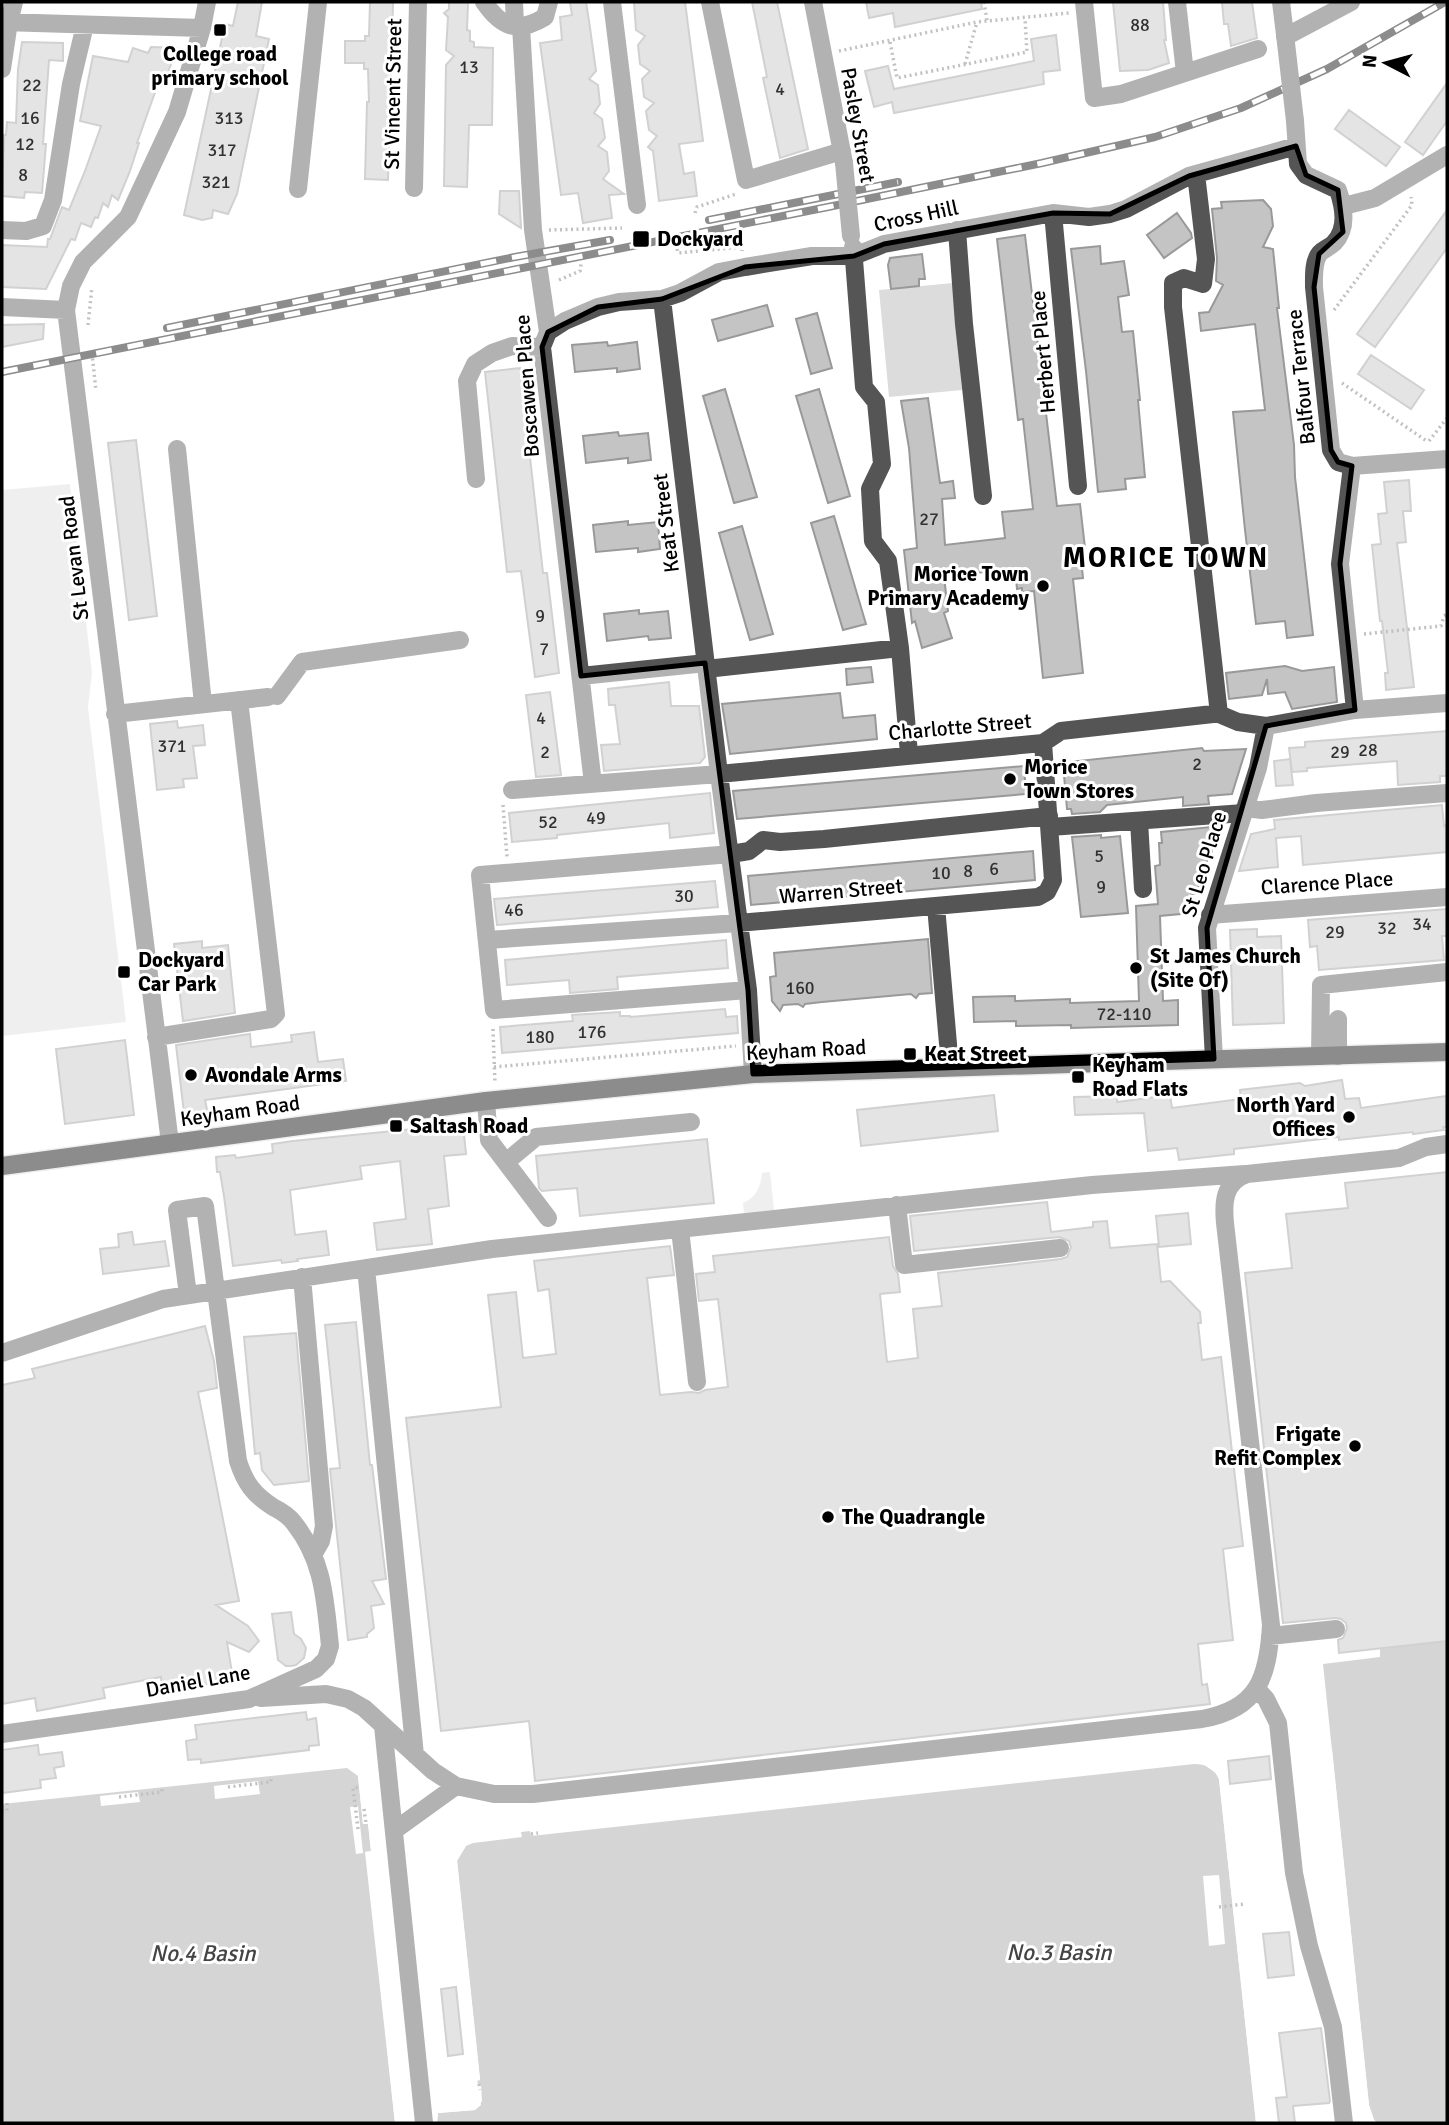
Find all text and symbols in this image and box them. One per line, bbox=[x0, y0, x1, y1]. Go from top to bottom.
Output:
house number: 88 bbox=[1130, 14, 1150, 36]
street label: St Vincent Street bbox=[379, 18, 407, 170]
marker: College road primary school bbox=[212, 22, 228, 38]
north arrow bbox=[1351, 28, 1421, 98]
place label: College road primary school bbox=[151, 41, 289, 91]
text: N bbox=[1357, 54, 1383, 69]
house number: 13 bbox=[459, 56, 479, 78]
street label: Pasley Street bbox=[835, 65, 881, 185]
house number: 22 bbox=[22, 74, 42, 96]
house number: 4 bbox=[775, 78, 785, 100]
house number: 16 bbox=[20, 107, 40, 129]
house number: 313 bbox=[214, 107, 244, 129]
house number: 12 bbox=[15, 133, 35, 155]
house number: 317 bbox=[207, 139, 237, 161]
house number: 8 bbox=[18, 164, 28, 186]
house number: 321 bbox=[201, 171, 231, 193]
street label: Cross Hill bbox=[871, 194, 961, 238]
place label: Dockyard bbox=[657, 226, 743, 252]
marker: Dockyard bbox=[631, 229, 651, 249]
street label: Herbert Place bbox=[1025, 290, 1061, 414]
street label: Balfour Terrace bbox=[1281, 308, 1321, 446]
street label: Boscawen Place bbox=[509, 313, 545, 459]
street label: Keat Street bbox=[647, 472, 685, 574]
street label: St Levan Road bbox=[53, 494, 95, 622]
house number: 27 bbox=[919, 508, 939, 530]
district label: MORICE TOWN bbox=[1063, 541, 1269, 575]
place label: Morice Town Primary Academy bbox=[867, 561, 1030, 611]
marker: Morice Town Primary Academy bbox=[1035, 578, 1051, 594]
house number: 9 bbox=[535, 605, 545, 627]
house number: 7 bbox=[539, 638, 549, 660]
house number: 4 bbox=[536, 707, 546, 729]
street label: Charlotte Street bbox=[887, 708, 1033, 746]
house number: 371 bbox=[157, 735, 187, 757]
house number: 28 bbox=[1358, 739, 1378, 761]
house number: 2 bbox=[540, 741, 550, 763]
house number: 29 bbox=[1330, 741, 1350, 763]
house number: 2 bbox=[1192, 753, 1202, 775]
place label: Morice Town Stores bbox=[1024, 754, 1134, 804]
marker: Morice Town Stores bbox=[1002, 771, 1018, 787]
house number: 49 bbox=[586, 807, 606, 829]
street label: St Leo Place bbox=[1176, 808, 1232, 920]
house number: 52 bbox=[538, 811, 558, 833]
house number: 5 bbox=[1094, 845, 1104, 867]
house number: 6 bbox=[989, 858, 999, 880]
house number: 8 bbox=[963, 860, 973, 882]
house number: 10 bbox=[931, 862, 951, 884]
street label: Clarence Place bbox=[1260, 865, 1394, 901]
street label: Warren Street bbox=[778, 873, 904, 909]
house number: 9 bbox=[1096, 876, 1106, 898]
house number: 30 bbox=[674, 885, 694, 907]
house number: 46 bbox=[504, 899, 524, 921]
house number: 34 bbox=[1412, 913, 1432, 935]
house number: 32 bbox=[1377, 917, 1397, 939]
house number: 29 bbox=[1325, 921, 1345, 943]
place label: St James Church (Site Of) bbox=[1150, 943, 1301, 993]
place label: Dockyard Car Park bbox=[138, 947, 224, 997]
marker: St James Church (Site Of) bbox=[1128, 960, 1144, 976]
marker: Dockyard Car Park bbox=[116, 964, 132, 980]
house number: 160 bbox=[785, 977, 815, 999]
house number: 72-110 bbox=[1097, 1003, 1151, 1025]
house number: 176 bbox=[577, 1021, 607, 1043]
house number: 180 bbox=[525, 1026, 555, 1048]
street label: Keyham Road bbox=[745, 1034, 867, 1066]
place label: Keat Street bbox=[924, 1041, 1027, 1067]
marker: Keat Street bbox=[902, 1046, 918, 1062]
place label: Keyham Road Flats bbox=[1092, 1052, 1188, 1102]
place label: Avondale Arms bbox=[205, 1062, 342, 1088]
marker: Avondale Arms bbox=[183, 1067, 199, 1083]
marker: Keyham Road Flats bbox=[1070, 1069, 1086, 1085]
street label: Keyham Road bbox=[178, 1090, 302, 1132]
place label: North Yard Offices bbox=[1236, 1092, 1335, 1142]
marker: North Yard Offices bbox=[1341, 1109, 1357, 1125]
place label: Saltash Road bbox=[410, 1113, 528, 1139]
marker: Saltash Road bbox=[388, 1118, 404, 1134]
place label: Frigate Refit Complex bbox=[1214, 1421, 1342, 1471]
marker: Frigate Refit Complex bbox=[1347, 1438, 1363, 1454]
place label: The Quadrangle bbox=[842, 1504, 985, 1530]
marker: The Quadrangle bbox=[820, 1509, 836, 1525]
street label: Daniel Lane bbox=[144, 1659, 252, 1703]
water label: No.3 Basin bbox=[1006, 1938, 1113, 1967]
water label: No.4 Basin bbox=[150, 1939, 257, 1968]

